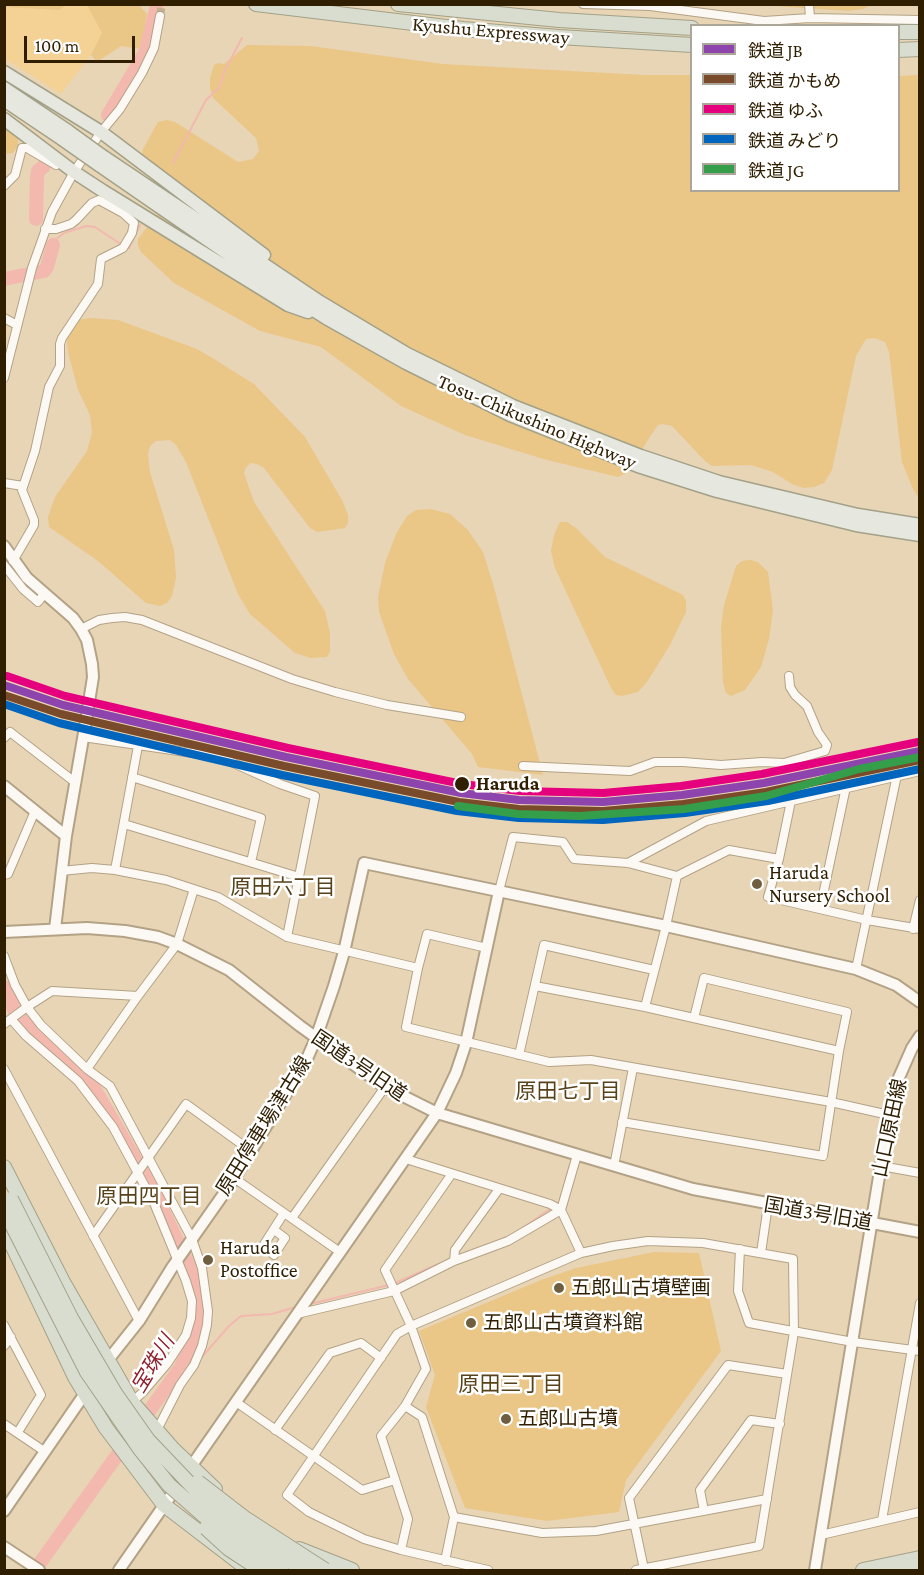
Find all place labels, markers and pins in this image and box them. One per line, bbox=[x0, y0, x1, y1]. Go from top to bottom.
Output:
place label: Haruda bbox=[476, 772, 539, 796]
marker: Haruda bbox=[453, 775, 471, 793]
place label: Haruda Nursery School bbox=[769, 861, 890, 908]
marker: Haruda Nursery School bbox=[750, 877, 764, 891]
place label: Haruda Postoffice bbox=[220, 1236, 297, 1283]
marker: Haruda Postoffice bbox=[201, 1253, 215, 1267]
place label: 五郎山古墳壁画 bbox=[571, 1276, 711, 1300]
marker: 五郎山古墳壁画 bbox=[552, 1281, 566, 1295]
place label: 五郎山古墳資料館 bbox=[483, 1311, 643, 1335]
marker: 五郎山古墳資料館 bbox=[464, 1316, 478, 1330]
place label: 五郎山古墳 bbox=[518, 1407, 618, 1431]
marker: 五郎山古墳 bbox=[499, 1412, 513, 1426]

